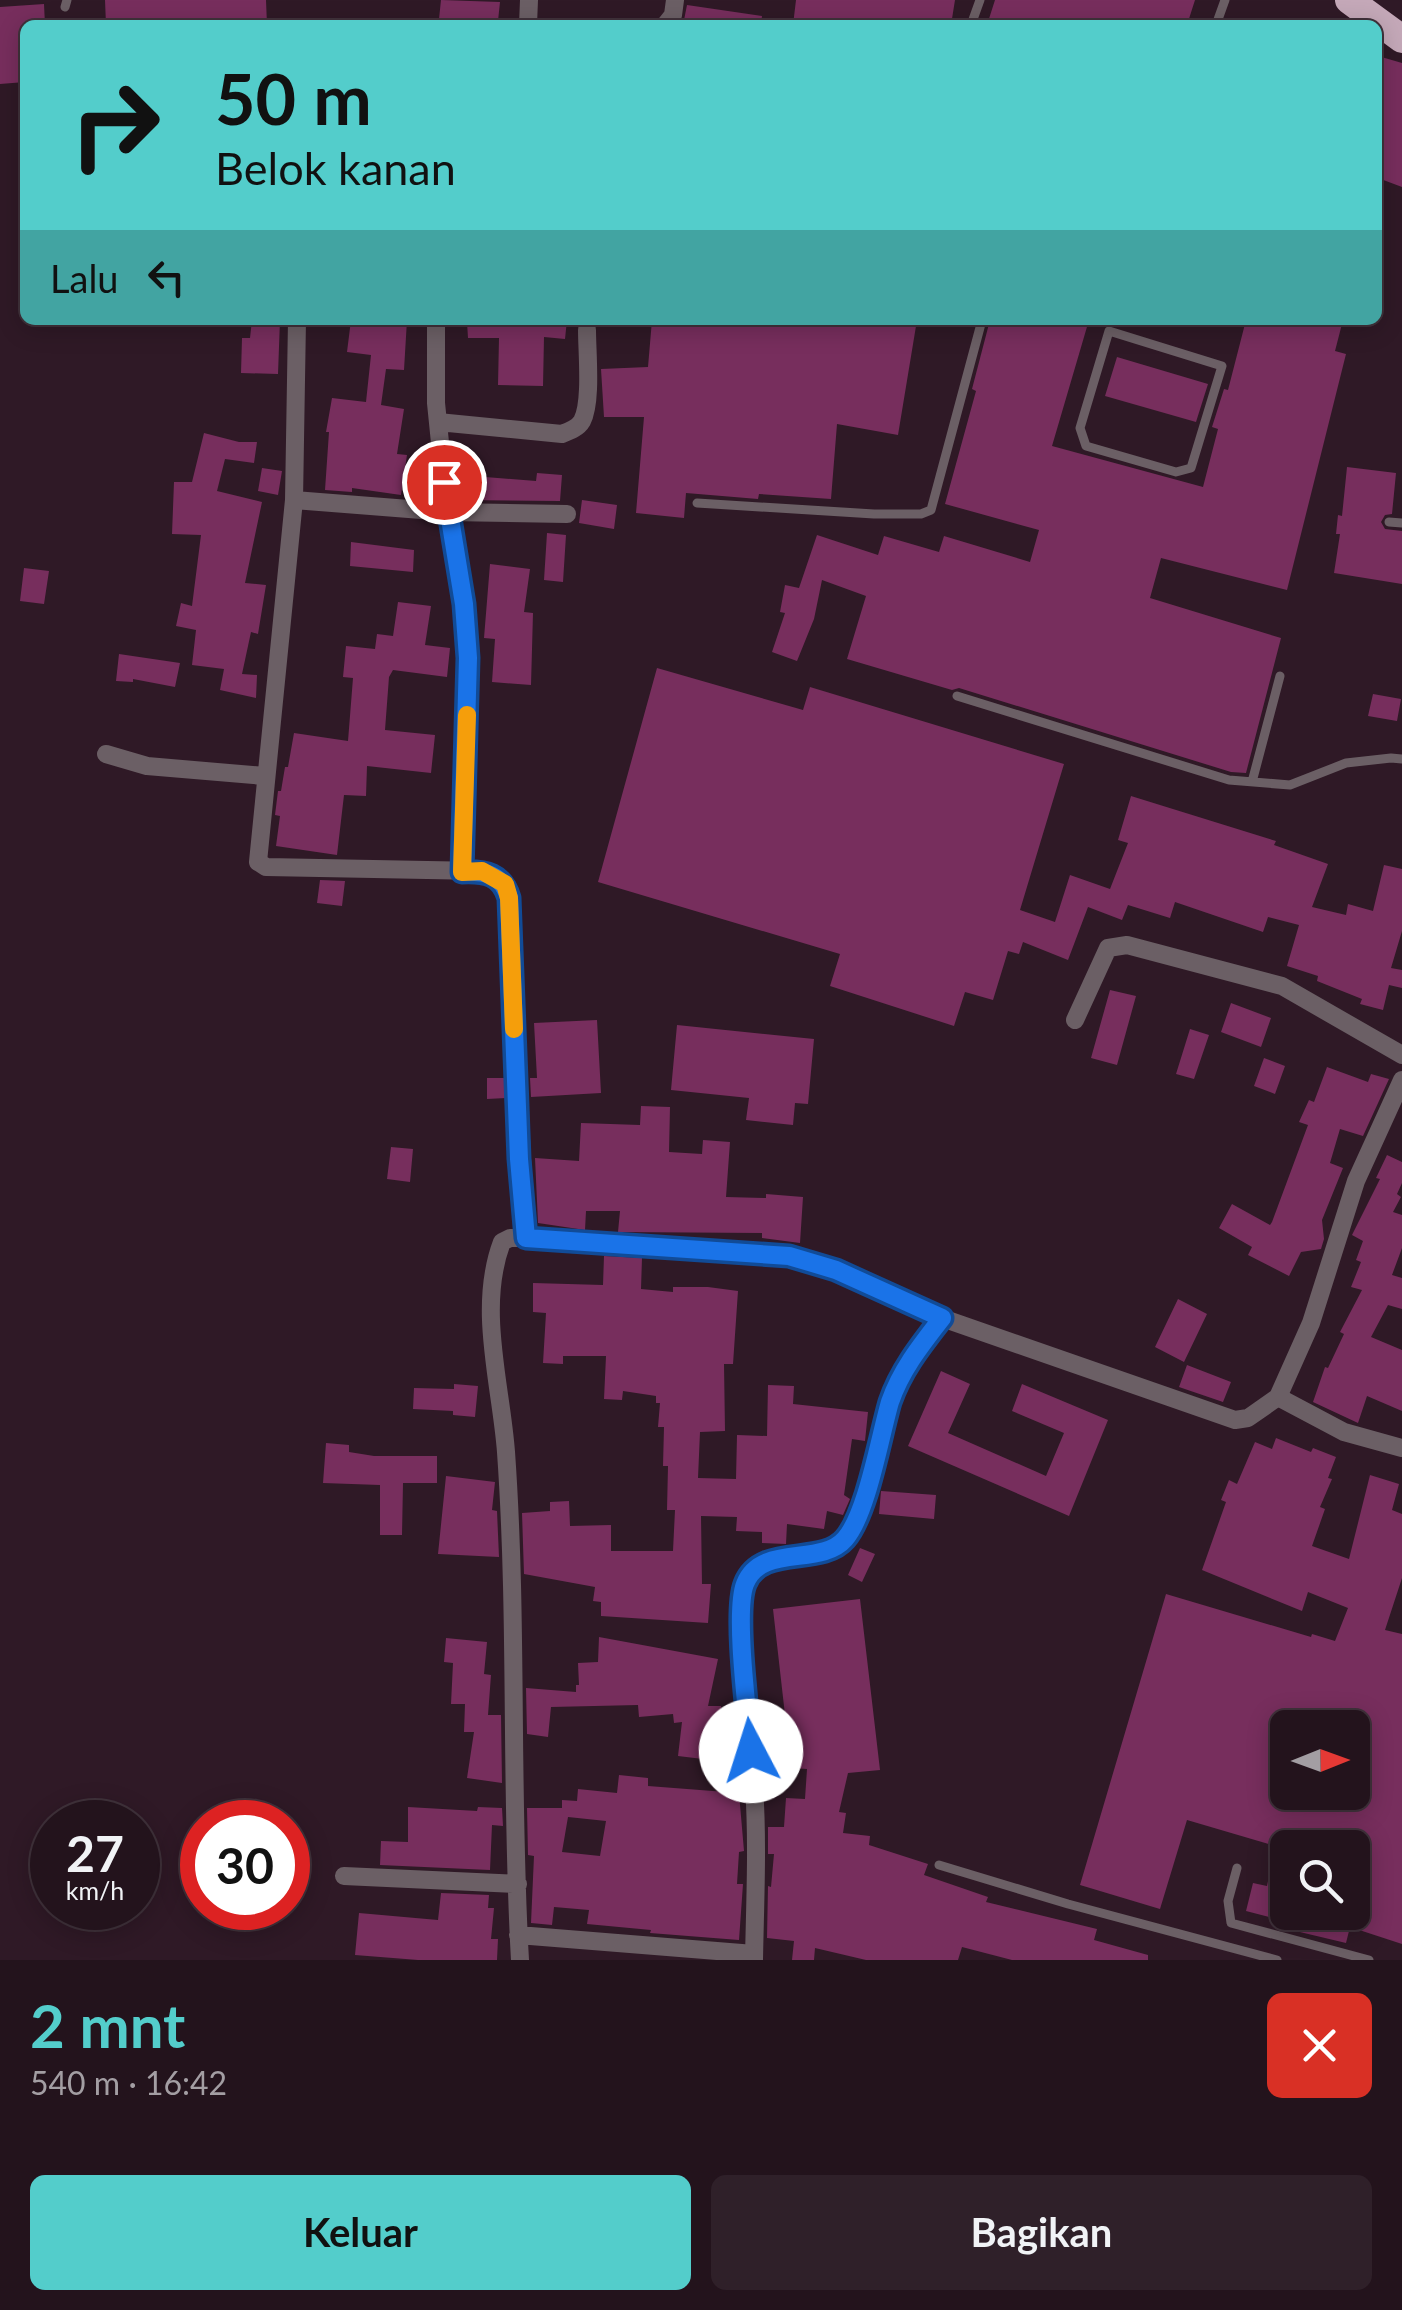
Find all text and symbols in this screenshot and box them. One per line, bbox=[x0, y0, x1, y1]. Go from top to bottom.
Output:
text: 50 m bbox=[215, 56, 372, 140]
icon: right bbox=[50, 60, 180, 190]
text: Belok kanan bbox=[215, 141, 456, 195]
icon: left bbox=[139, 250, 194, 305]
text: Lalu bbox=[50, 255, 119, 301]
pin bbox=[402, 440, 487, 525]
icon: arrive bbox=[417, 455, 472, 510]
position arrow bbox=[699, 1699, 803, 1803]
north arrow bbox=[1270, 1710, 1370, 1810]
map controls bbox=[1270, 1710, 1370, 1930]
speed limit sign: 30 bbox=[180, 1800, 310, 1930]
text: 27 bbox=[66, 1823, 124, 1883]
button: search bbox=[1270, 1830, 1370, 1930]
text: km/h bbox=[66, 1875, 124, 1905]
text: 2 mnt bbox=[30, 1989, 185, 2061]
button: close bbox=[1267, 1993, 1372, 2098]
text: 540 m · 16:42 bbox=[30, 2063, 227, 2102]
button: Keluar bbox=[30, 2175, 691, 2290]
button: Bagikan bbox=[711, 2175, 1372, 2290]

